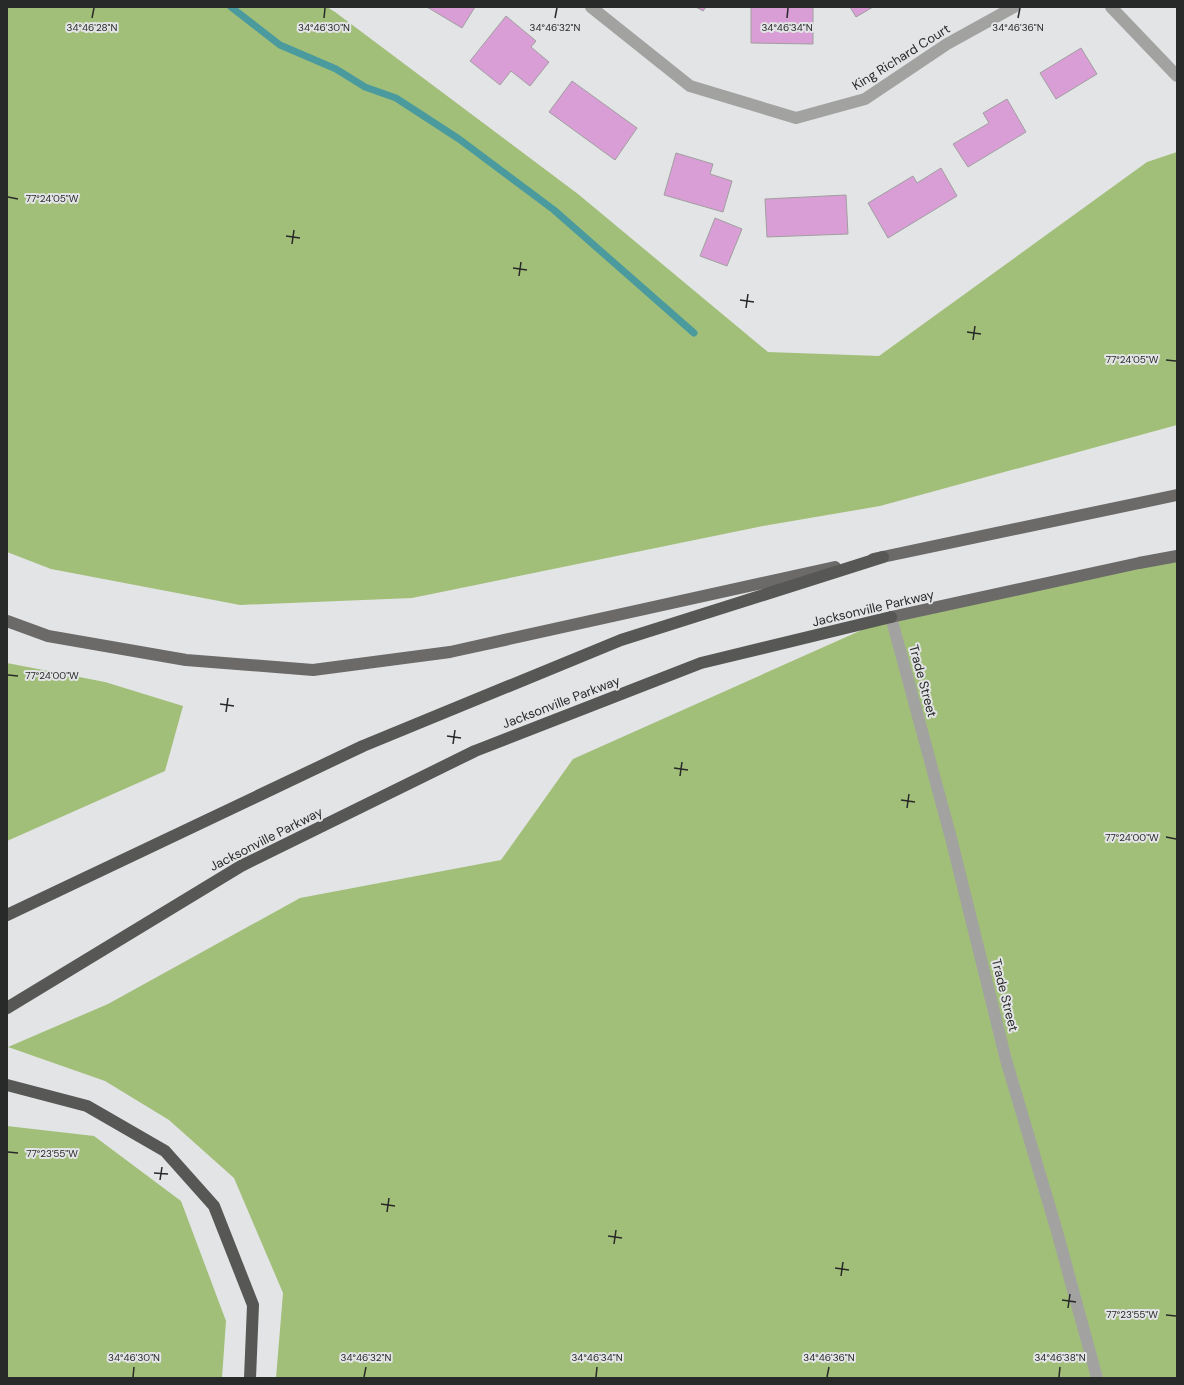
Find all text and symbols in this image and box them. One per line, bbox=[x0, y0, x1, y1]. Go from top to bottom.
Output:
street label: King Richard Court bbox=[849, 20, 953, 94]
text: 34°46'28"N bbox=[67, 21, 118, 34]
text: 34°46'30"N bbox=[298, 21, 350, 34]
text: 34°46'32"N bbox=[530, 21, 581, 34]
text: 34°46'34"N bbox=[761, 21, 813, 34]
text: 34°46'36"N bbox=[992, 21, 1044, 34]
text: 77°24'05"W bbox=[26, 192, 79, 205]
text: 77°24'05"W bbox=[1106, 353, 1159, 366]
street label: Jacksonville Parkway bbox=[810, 586, 936, 630]
street label: Trade Street bbox=[905, 643, 941, 719]
text: 77°24'00"W bbox=[25, 669, 79, 682]
street label: Jacksonville Parkway bbox=[500, 672, 622, 732]
street label: Jacksonville Parkway bbox=[207, 803, 325, 875]
text: 77°24'00"W bbox=[1105, 831, 1159, 844]
street label: Trade Street bbox=[988, 957, 1022, 1033]
text: 77°23'55"W bbox=[26, 1147, 78, 1160]
text: 77°23'55"W bbox=[1106, 1308, 1158, 1321]
text: 34°46'30"N bbox=[108, 1351, 160, 1364]
text: 34°46'32"N bbox=[341, 1351, 392, 1364]
text: 34°46'34"N bbox=[571, 1351, 623, 1364]
text: 34°46'36"N bbox=[803, 1351, 855, 1364]
text: 34°46'38"N bbox=[1034, 1351, 1086, 1364]

